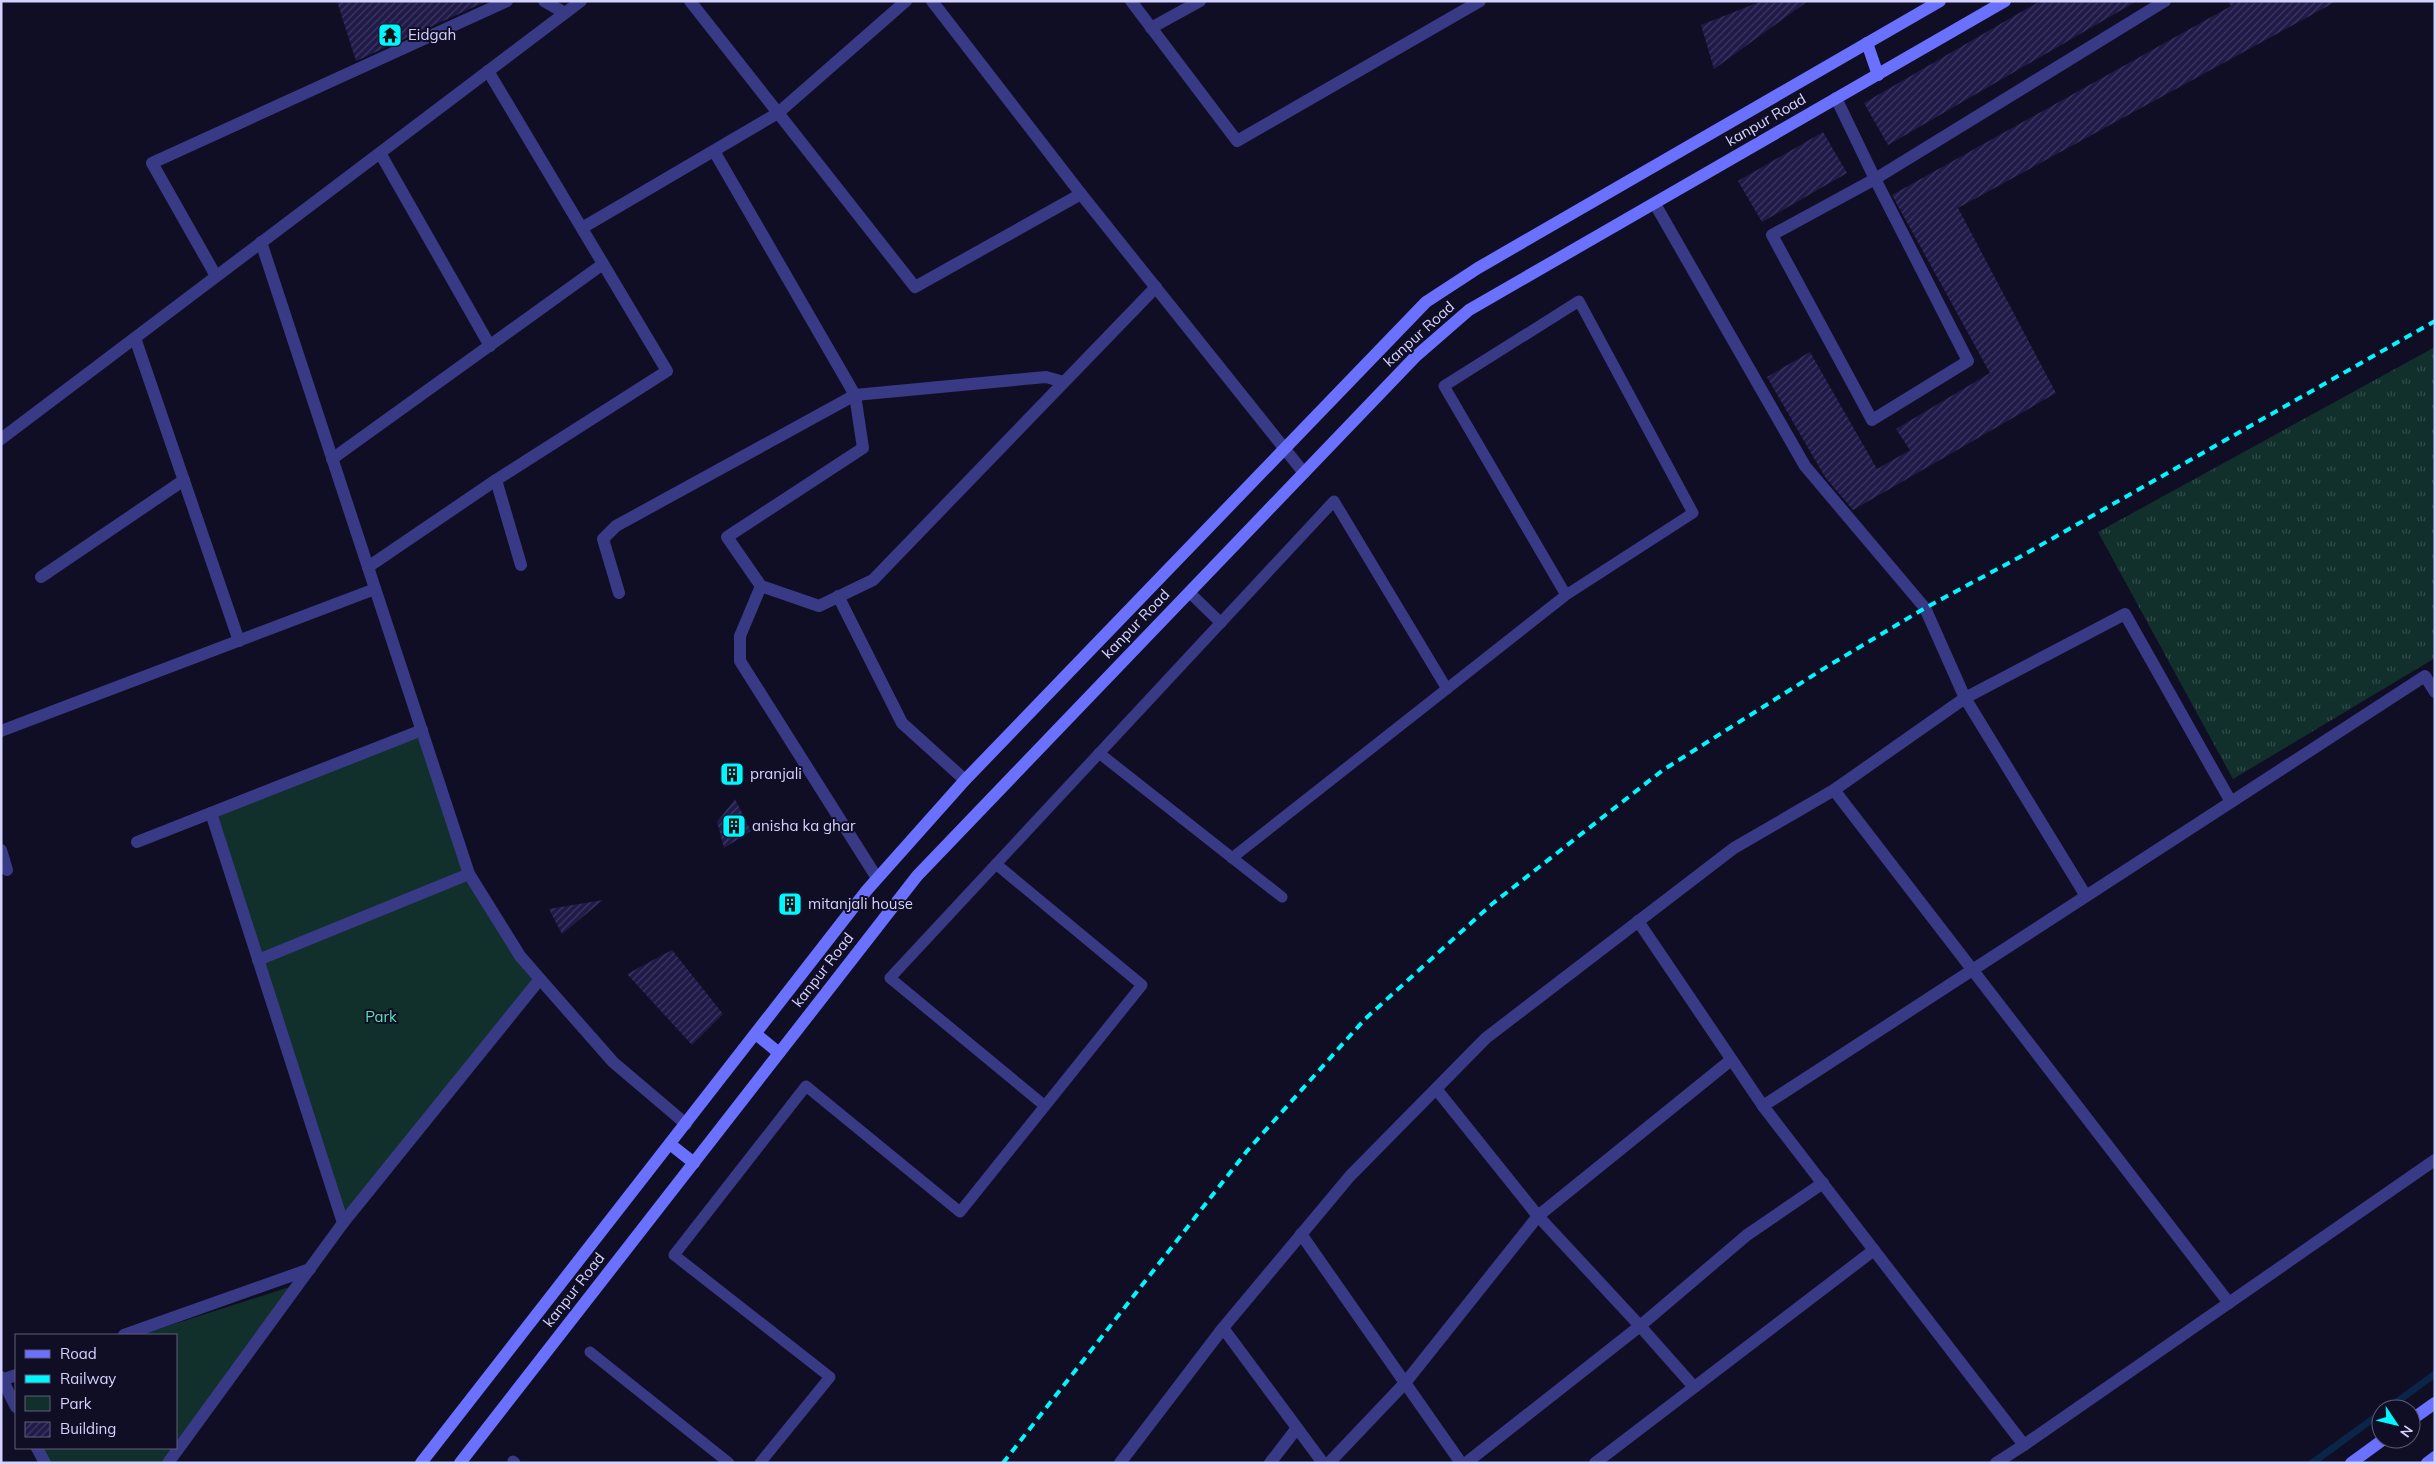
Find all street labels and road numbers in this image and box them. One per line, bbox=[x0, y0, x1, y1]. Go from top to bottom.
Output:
street label: kanpur Road bbox=[1722, 89, 1809, 150]
street label: kanpur Road bbox=[1379, 297, 1458, 371]
street label: kanpur Road bbox=[1098, 585, 1173, 662]
street label: kanpur Road bbox=[788, 929, 858, 1011]
street label: kanpur Road bbox=[539, 1249, 609, 1331]

